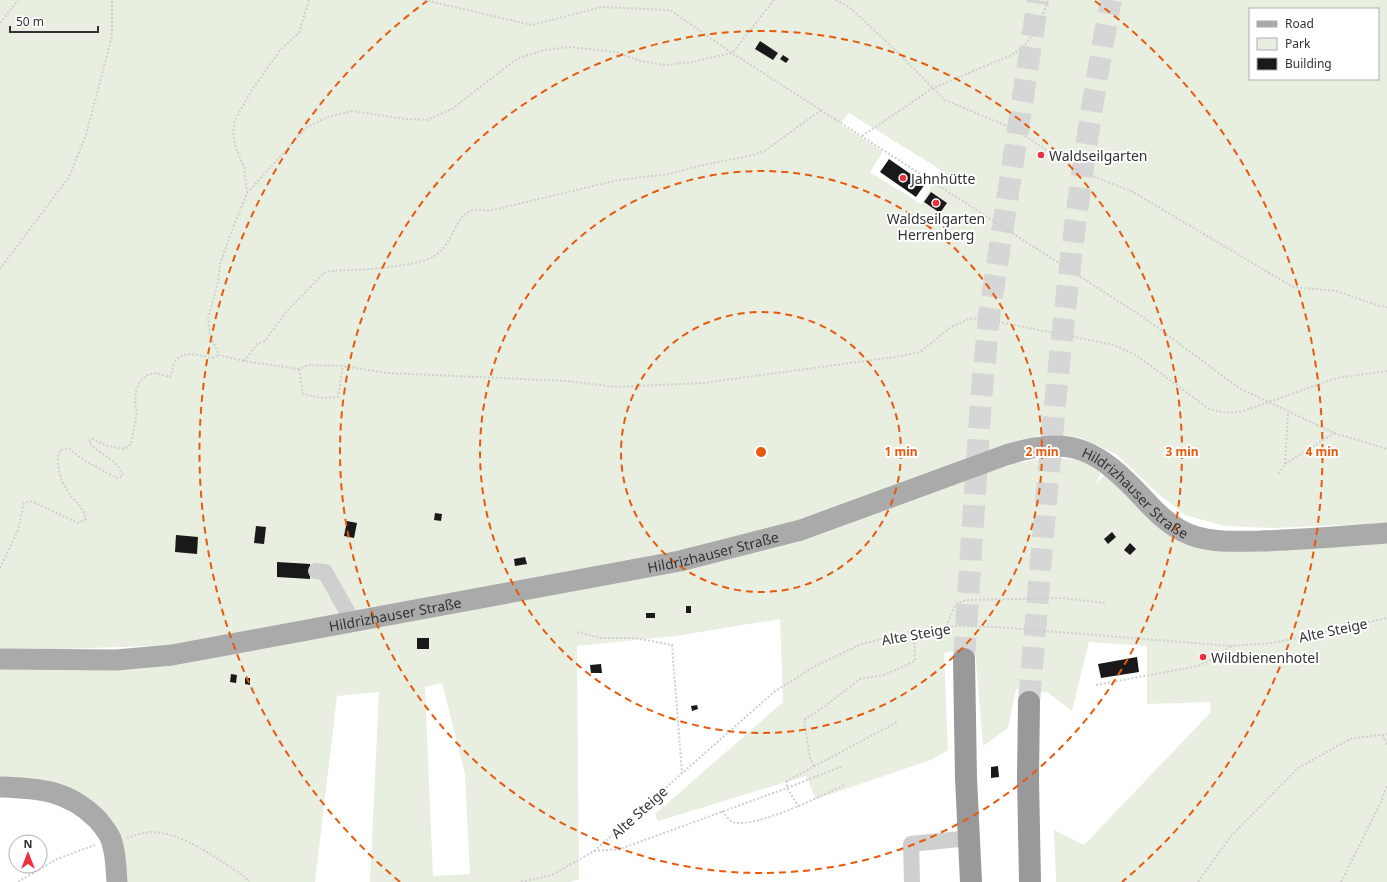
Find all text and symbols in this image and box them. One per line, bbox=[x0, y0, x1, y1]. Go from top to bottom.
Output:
scale bar bbox=[10, 8, 98, 34]
legend bbox=[1249, 8, 1379, 80]
text: 50 m bbox=[16, 13, 44, 30]
text: Road bbox=[1285, 15, 1314, 32]
text: Park bbox=[1285, 35, 1311, 52]
text: Building bbox=[1285, 55, 1332, 72]
place label: Waldseilgarten bbox=[1049, 146, 1148, 165]
marker: Waldseilgarten bbox=[1036, 150, 1046, 160]
place label: Jahnhütte bbox=[909, 169, 975, 188]
marker: Jahnhütte bbox=[898, 173, 908, 183]
marker: Waldseilgarten Herrenberg bbox=[931, 198, 941, 208]
place label: Waldseilgarten Herrenberg bbox=[887, 209, 985, 244]
street label: Hildrizhauser Straße bbox=[1079, 442, 1192, 542]
text: 1 min bbox=[884, 443, 918, 460]
text: 2 min bbox=[1025, 443, 1059, 460]
text: 3 min bbox=[1165, 443, 1199, 460]
text: 4 min bbox=[1305, 443, 1339, 460]
centre of rings bbox=[754, 445, 768, 459]
street label: Hildrizhauser Straße bbox=[646, 527, 781, 576]
street label: Hildrizhauser Straße bbox=[327, 592, 463, 635]
street label: Alte Steige bbox=[1297, 613, 1369, 647]
street label: Alte Steige bbox=[880, 619, 952, 649]
place label: Wildbienenhotel bbox=[1211, 648, 1319, 667]
marker: Wildbienenhotel bbox=[1198, 652, 1208, 662]
street label: Alte Steige bbox=[607, 781, 671, 842]
north arrow bbox=[8, 834, 48, 874]
text: N bbox=[24, 836, 32, 851]

